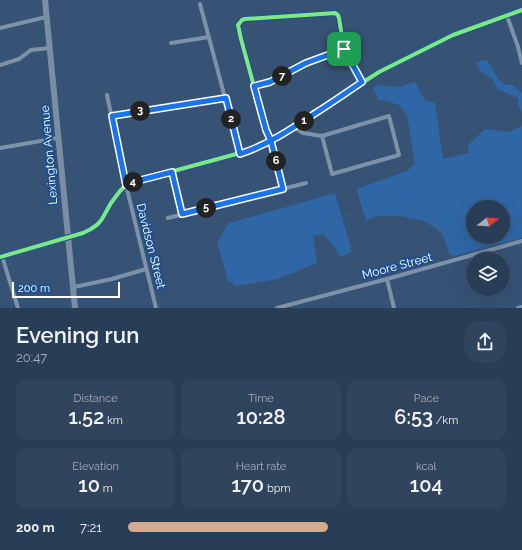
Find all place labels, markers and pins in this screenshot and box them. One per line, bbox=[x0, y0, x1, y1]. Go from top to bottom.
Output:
pin bbox=[327, 32, 361, 66]
pin: 7 bbox=[272, 66, 292, 86]
pin: 3 bbox=[130, 101, 150, 121]
pin: 2 bbox=[221, 109, 241, 129]
pin: 1 bbox=[294, 111, 314, 131]
pin: 6 bbox=[266, 151, 286, 171]
pin: 4 bbox=[123, 172, 143, 192]
pin: 5 bbox=[196, 198, 216, 218]

